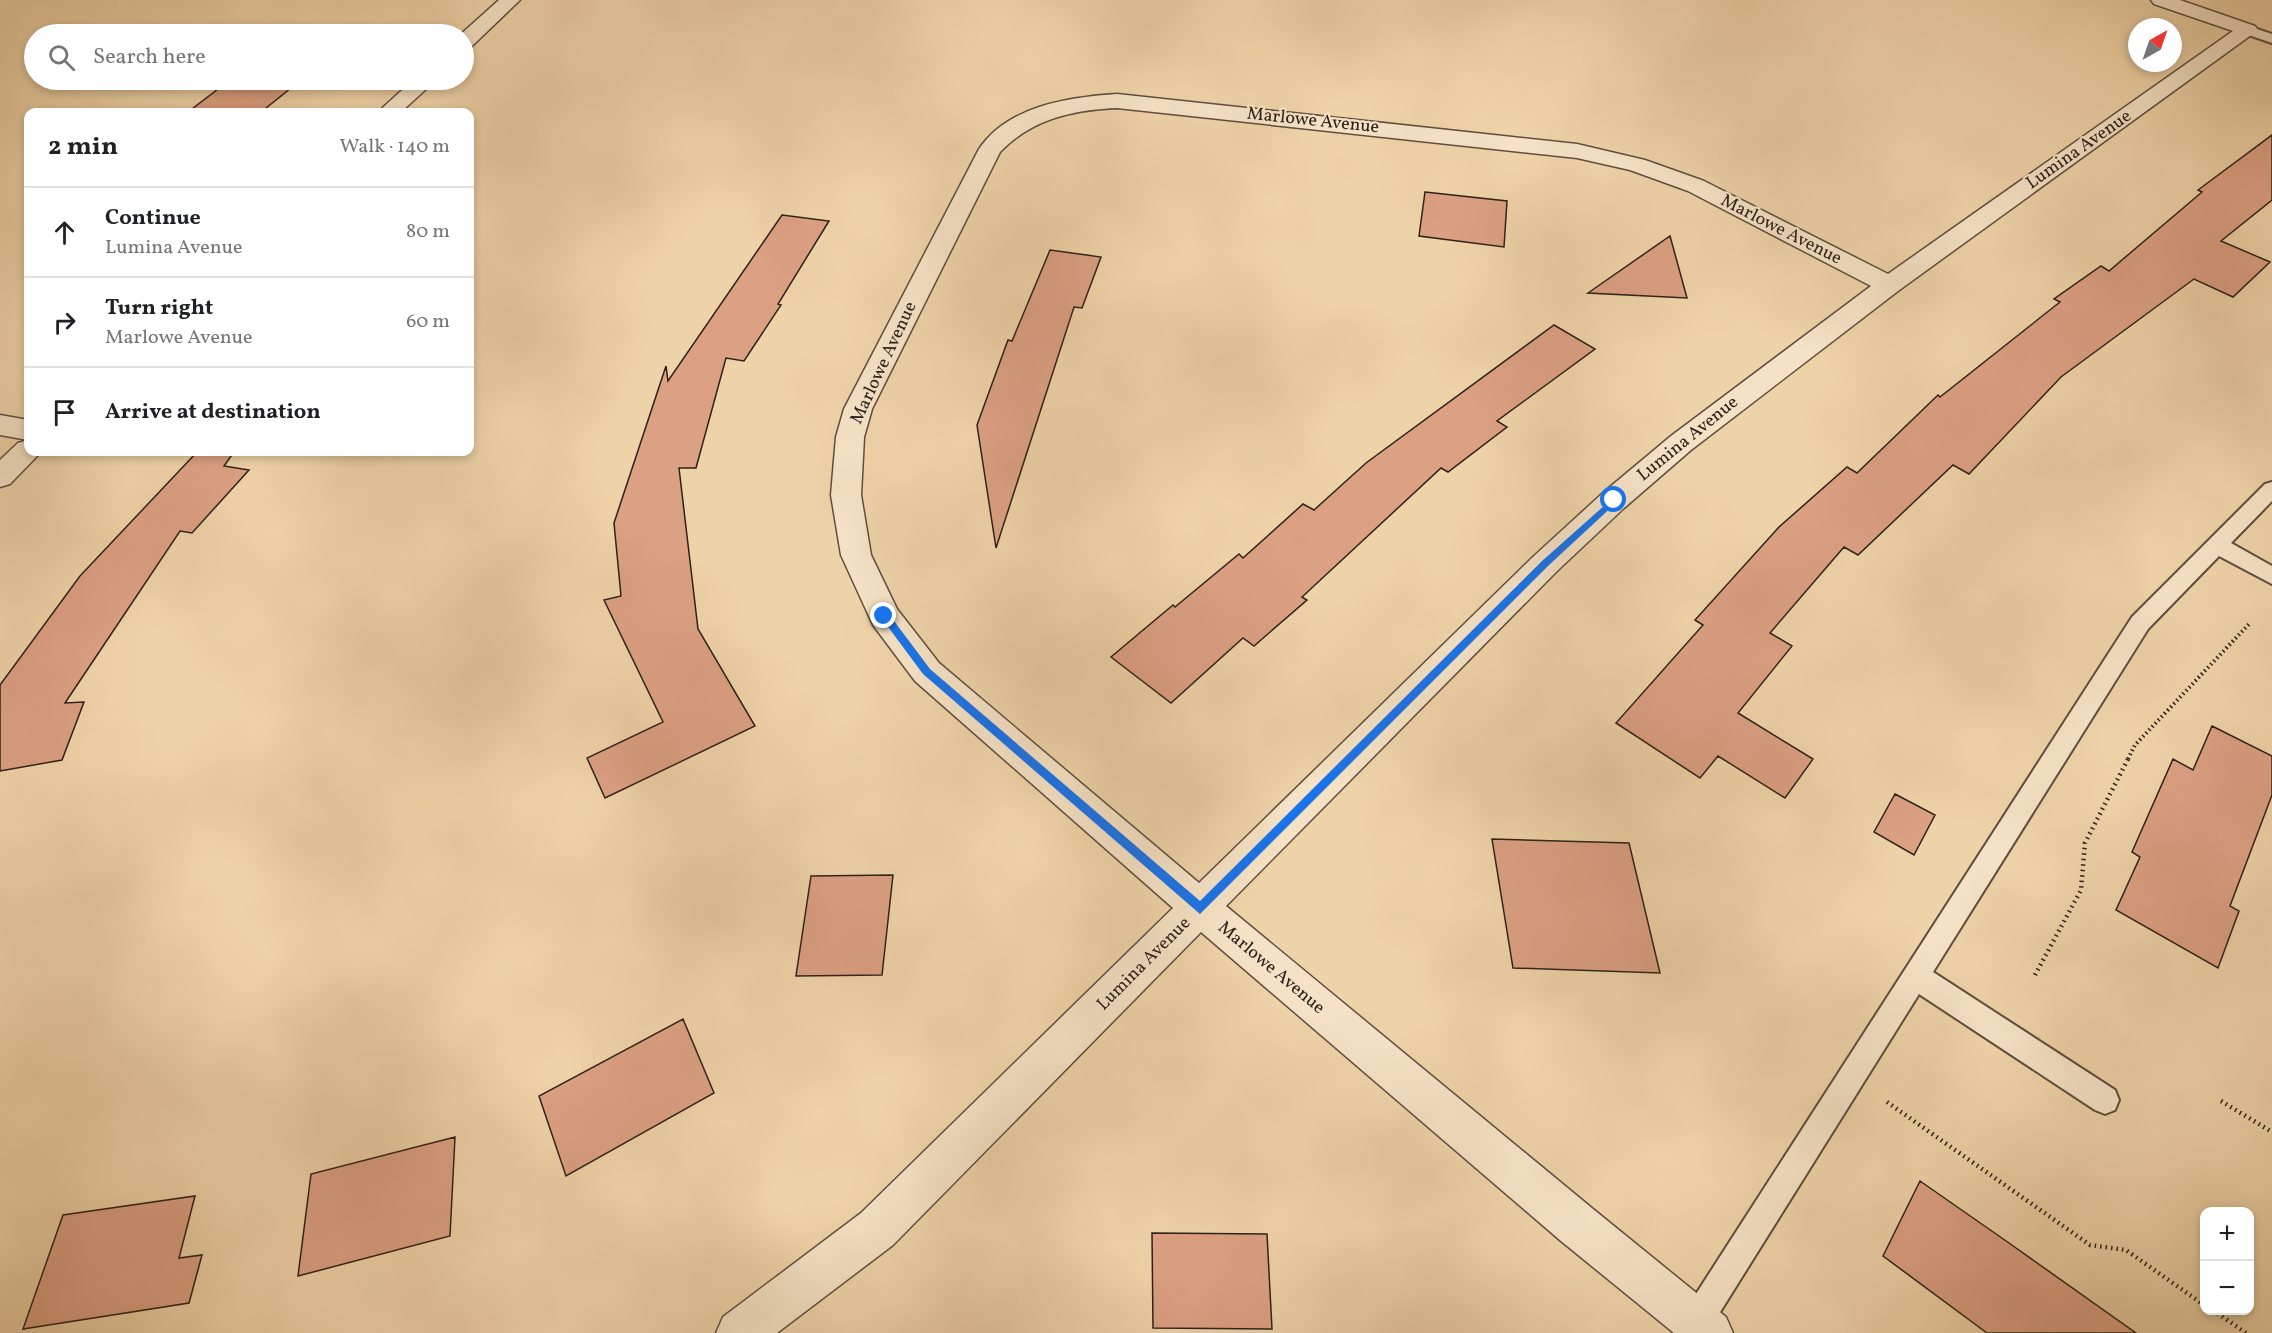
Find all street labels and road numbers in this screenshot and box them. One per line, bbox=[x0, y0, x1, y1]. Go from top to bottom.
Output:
street label: Marlowe Avenue bbox=[1246, 102, 1380, 140]
street label: Lumina Avenue bbox=[2021, 104, 2137, 196]
street label: Marlowe Avenue bbox=[1716, 189, 1846, 271]
street label: Marlowe Avenue bbox=[845, 298, 923, 428]
street label: Lumina Avenue bbox=[1632, 390, 1744, 488]
street label: Lumina Avenue bbox=[1091, 911, 1197, 1017]
street label: Marlowe Avenue bbox=[1212, 916, 1330, 1020]

